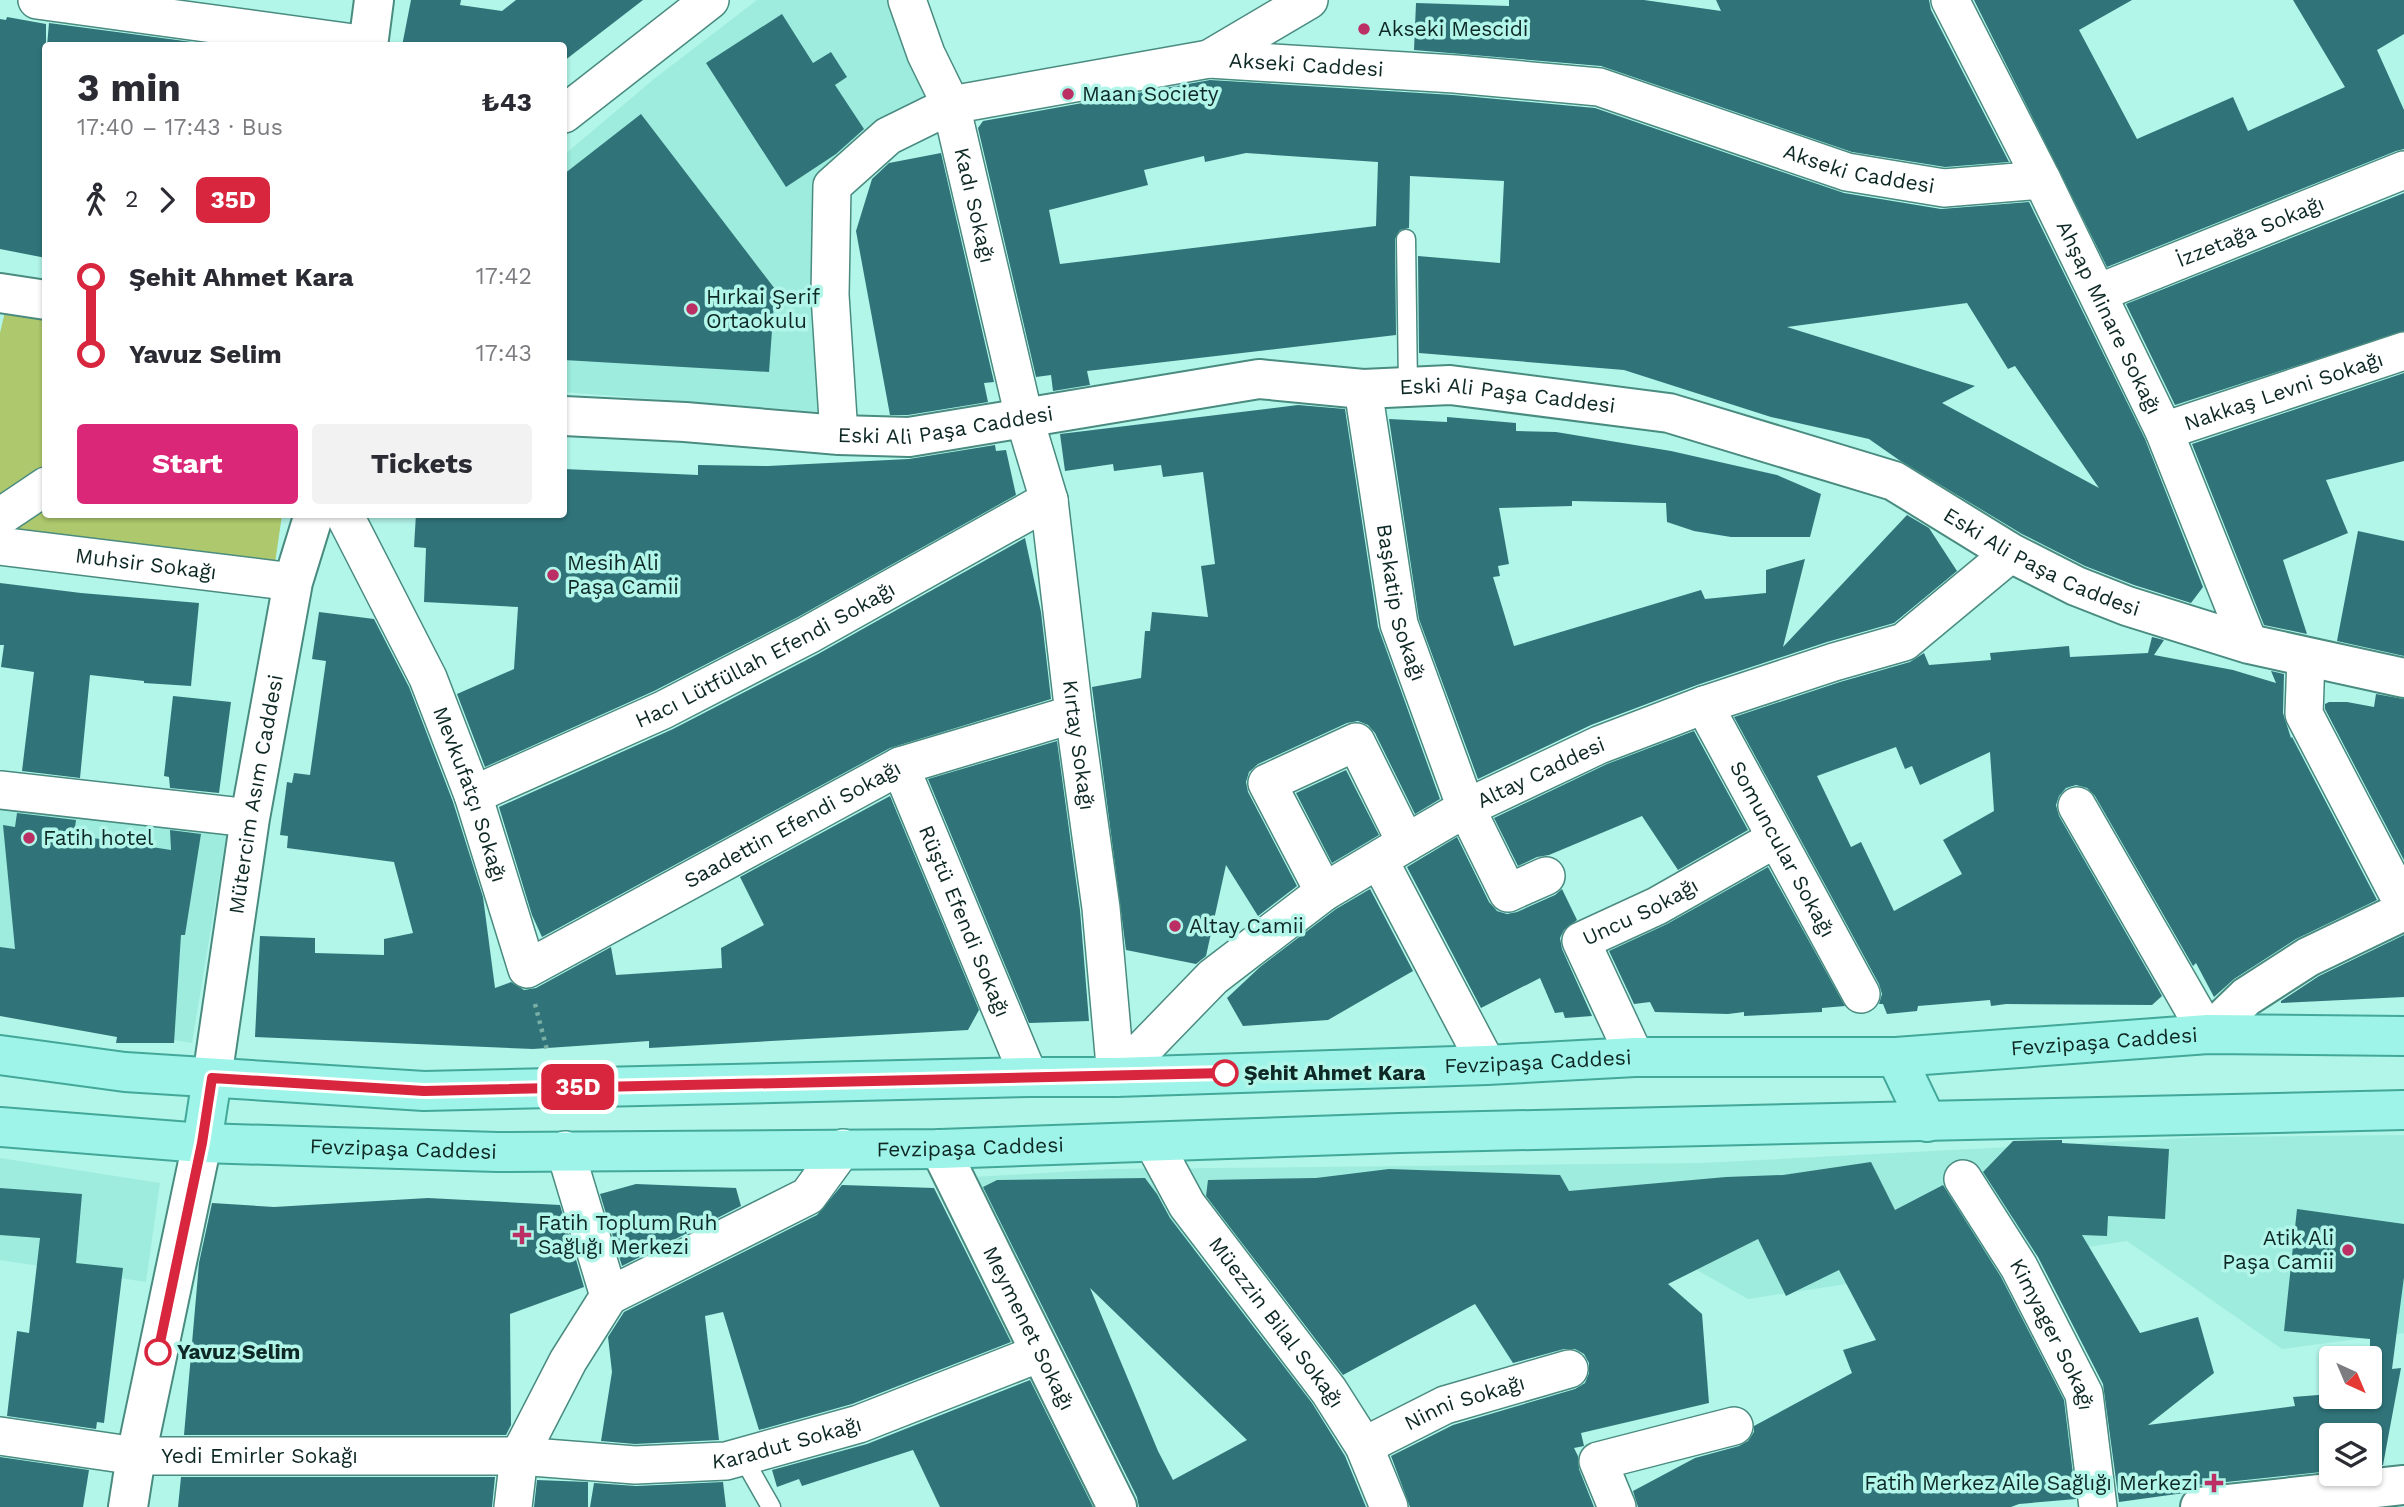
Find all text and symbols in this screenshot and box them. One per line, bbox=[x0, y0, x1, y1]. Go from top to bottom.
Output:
place label: Akseki Mescidi bbox=[1378, 16, 1528, 41]
marker: Akseki Mescidi bbox=[1356, 21, 1372, 37]
street label: Akseki Caddesi bbox=[1228, 47, 1384, 82]
text: 3 min bbox=[77, 66, 181, 110]
place label: Maan Society bbox=[1082, 81, 1219, 106]
marker: Maan Society bbox=[1060, 86, 1076, 102]
text: ₺43 bbox=[481, 87, 532, 117]
text: 17:40 – 17:43 · Bus bbox=[77, 114, 283, 141]
street label: Akseki Caddesi bbox=[1780, 138, 1937, 198]
street label: Kadı Sokağı bbox=[949, 145, 1001, 265]
icon: walk bbox=[77, 181, 115, 219]
icon: forward bbox=[148, 181, 186, 219]
text: 2 bbox=[125, 186, 138, 213]
text: 35D bbox=[210, 186, 256, 214]
street label: İzzetağa Sokağı bbox=[2172, 190, 2328, 272]
street label: Ahşap Minare Sokağı bbox=[2052, 216, 2167, 418]
text: Şehit Ahmet Kara bbox=[129, 262, 354, 292]
text: 17:42 bbox=[476, 263, 532, 290]
place label: Hırkai Şerif Ortaokulu bbox=[706, 284, 820, 333]
marker: Hırkai Şerif Ortaokulu bbox=[684, 301, 700, 317]
text: Yavuz Selim bbox=[129, 339, 282, 369]
text: 17:43 bbox=[476, 340, 532, 367]
street label: Nakkaş Levni Sokağı bbox=[2181, 346, 2386, 435]
street label: Eski Ali Paşa Caddesi bbox=[1399, 372, 1617, 418]
street label: Eski Ali Paşa Caddesi bbox=[837, 400, 1055, 449]
button: Start bbox=[77, 424, 298, 504]
button: Tickets bbox=[312, 424, 532, 504]
street label: Eski Ali Paşa Caddesi bbox=[1939, 502, 2143, 621]
street label: Başkatip Sokağı bbox=[1372, 522, 1432, 684]
street label: Muhsir Sokağı bbox=[74, 542, 218, 585]
place label: Mesih Ali Paşa Camii bbox=[567, 550, 679, 599]
marker: Mesih Ali Paşa Camii bbox=[545, 567, 561, 583]
street label: Hacı Lütfüllah Efendi Sokağı bbox=[631, 576, 899, 733]
street label: Mütercim Asım Caddesi bbox=[223, 672, 288, 916]
street label: Kırtay Sokağı bbox=[1058, 678, 1100, 812]
street label: Mevkufatçı Sokağı bbox=[428, 703, 512, 885]
street label: Altay Caddesi bbox=[1473, 731, 1608, 813]
street label: Saadettin Efendi Sokağı bbox=[680, 755, 905, 893]
street label: Somuncular Sokağı bbox=[1725, 756, 1841, 941]
street label: Rüştü Efendi Sokağı bbox=[914, 821, 1016, 1021]
place label: Fatih hotel bbox=[43, 825, 154, 850]
marker: Fatih hotel bbox=[21, 830, 37, 846]
street label: Uncu Sokağı bbox=[1578, 872, 1702, 951]
place label: Altay Camii bbox=[1189, 913, 1304, 938]
marker: Altay Camii bbox=[1167, 918, 1183, 934]
street label: Fevzipaşa Caddesi bbox=[2010, 1022, 2198, 1061]
street label: Fevzipaşa Caddesi bbox=[1444, 1044, 1632, 1078]
marker: Şehit Ahmet Kara bbox=[1212, 1060, 1238, 1086]
place label: Şehit Ahmet Kara bbox=[1244, 1060, 1426, 1085]
line badge: 35D bbox=[538, 1064, 618, 1110]
text: 35D bbox=[555, 1073, 601, 1101]
street label: Fevzipaşa Caddesi bbox=[876, 1132, 1064, 1161]
street label: Fevzipaşa Caddesi bbox=[309, 1133, 497, 1164]
place label: Fatih Toplum Ruh Sağlığı Merkezi bbox=[538, 1210, 718, 1259]
marker: Fatih Toplum Ruh Sağlığı Merkezi bbox=[512, 1225, 532, 1245]
place label: Atik Ali Paşa Camii bbox=[2222, 1225, 2334, 1274]
street label: Müezzin Bilal Sokağı bbox=[1204, 1232, 1349, 1412]
street label: Meymenet Sokağı bbox=[978, 1242, 1080, 1414]
marker: Atik Ali Paşa Camii bbox=[2340, 1242, 2356, 1258]
street label: Kimyager Sokağı bbox=[2005, 1254, 2099, 1412]
marker: Yavuz Selim bbox=[145, 1339, 171, 1365]
place label: Yavuz Selim bbox=[177, 1339, 300, 1364]
north arrow bbox=[2319, 1346, 2382, 1409]
map controls bbox=[2319, 1346, 2382, 1486]
street label: Ninni Sokağı bbox=[1400, 1370, 1527, 1436]
street label: Karadut Sokağı bbox=[711, 1411, 864, 1474]
button: layers bbox=[2319, 1423, 2382, 1486]
street label: Yedi Emirler Sokağı bbox=[161, 1443, 358, 1468]
place label: Fatih Merkez Aile Sağlığı Merkezi bbox=[1864, 1470, 2198, 1495]
marker: Fatih Merkez Aile Sağlığı Merkezi bbox=[2204, 1473, 2224, 1493]

